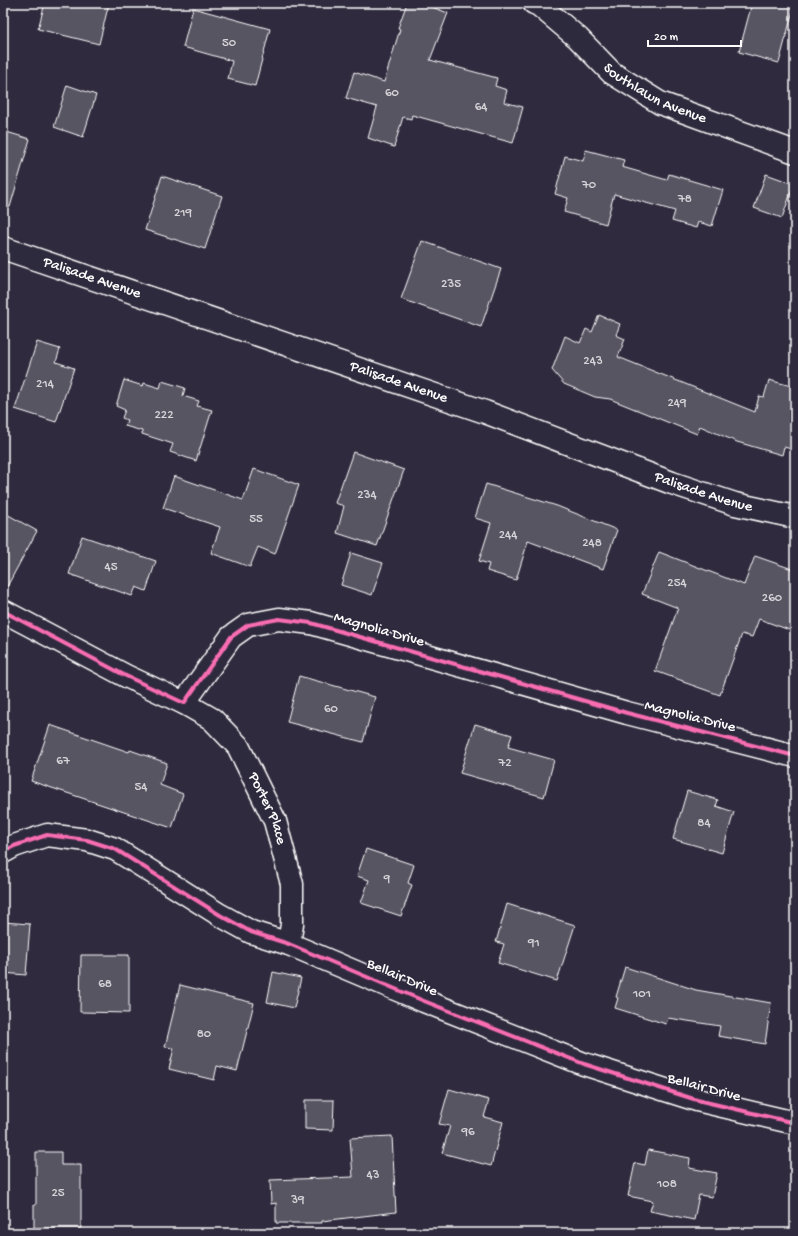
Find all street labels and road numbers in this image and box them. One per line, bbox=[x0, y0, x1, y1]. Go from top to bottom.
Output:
street label: Southlawn Avenue bbox=[599, 60, 709, 128]
street label: Palisade Avenue bbox=[40, 253, 144, 303]
street label: Palisade Avenue bbox=[346, 357, 450, 408]
street label: Palisade Avenue bbox=[651, 468, 754, 517]
street label: Magnolia Drive bbox=[332, 608, 427, 652]
street label: Magnolia Drive bbox=[643, 697, 738, 737]
street label: Porter Place bbox=[243, 769, 290, 847]
street label: Bellair Drive bbox=[363, 955, 440, 1001]
street label: Bellair Drive bbox=[664, 1069, 743, 1106]

